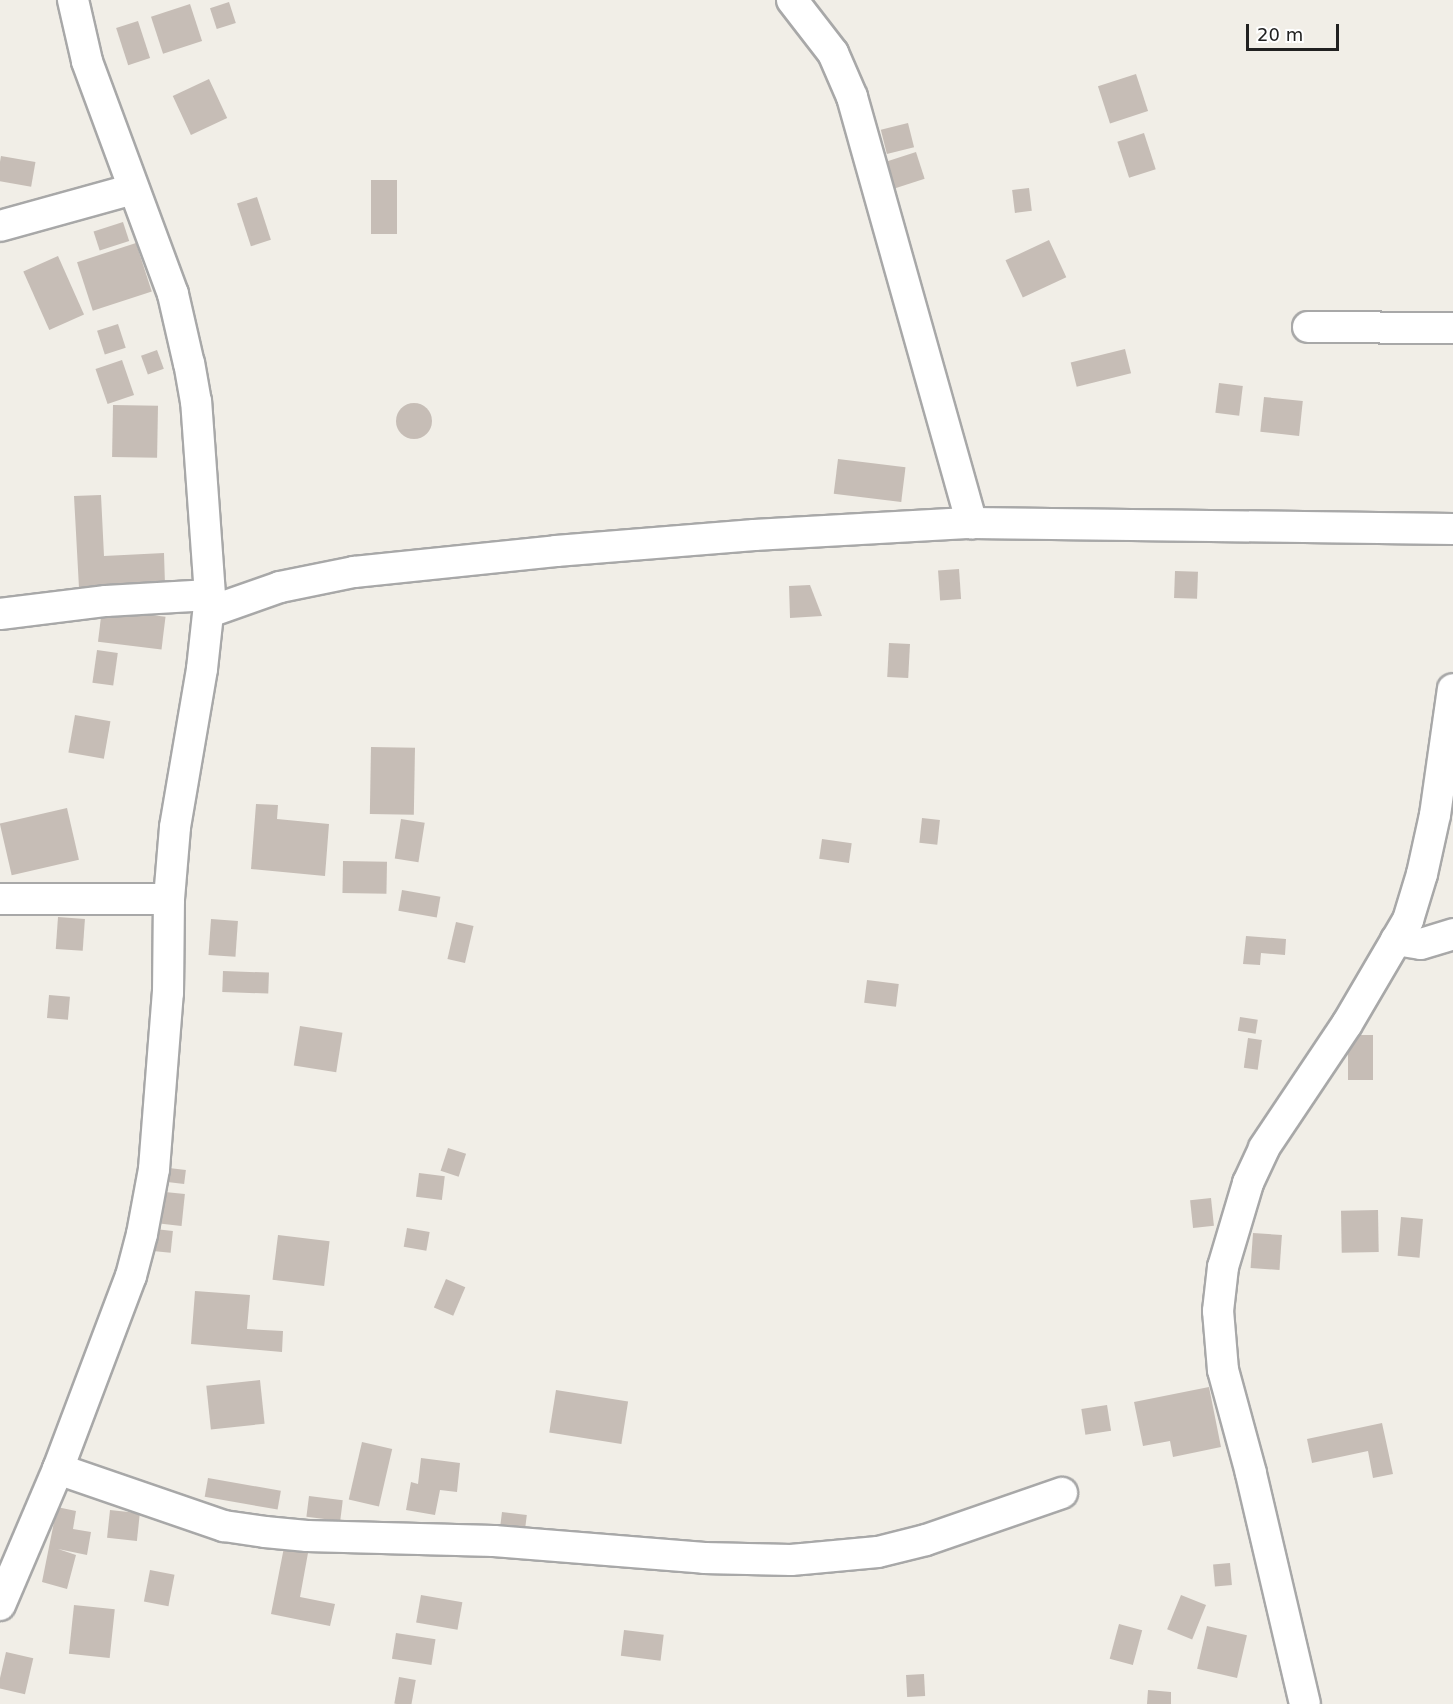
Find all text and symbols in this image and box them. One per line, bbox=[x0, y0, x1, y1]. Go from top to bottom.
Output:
scale bar bbox=[1249, 12, 1342, 50]
text: 20 m bbox=[1257, 24, 1303, 45]

